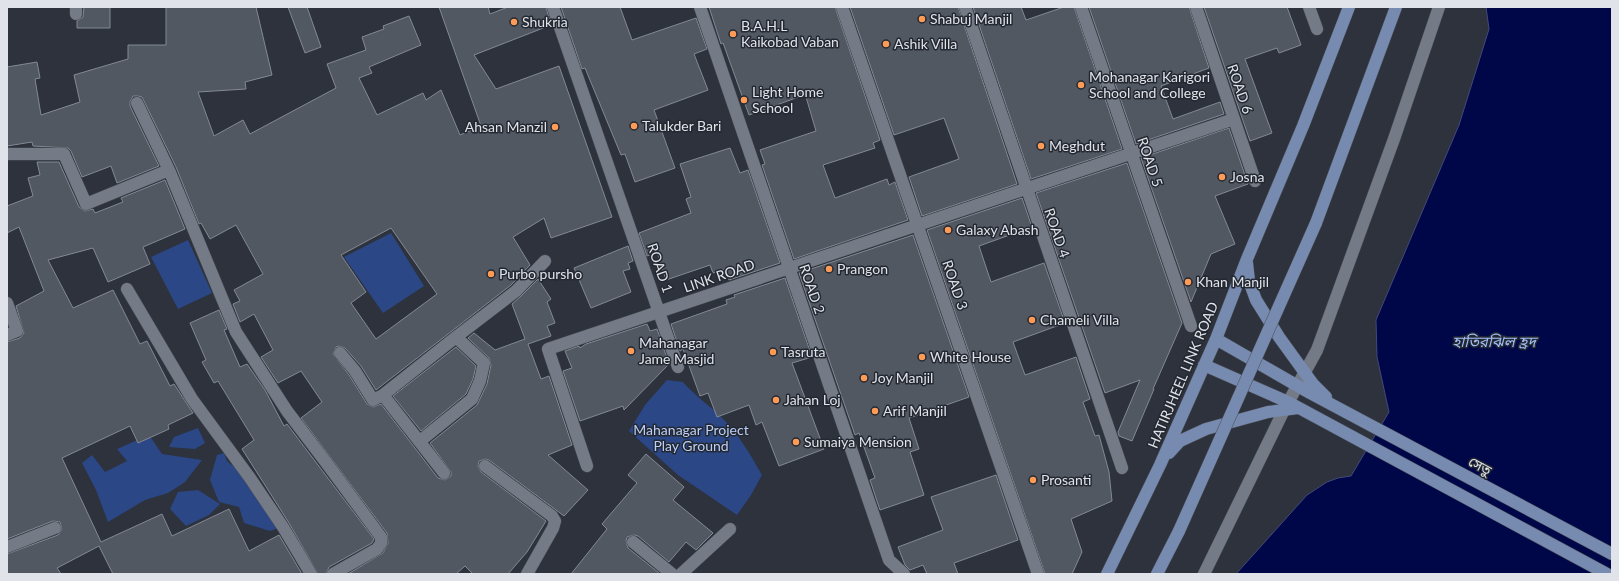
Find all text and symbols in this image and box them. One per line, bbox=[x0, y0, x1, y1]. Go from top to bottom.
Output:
place label: Shabuj Manjil bbox=[930, 10, 1012, 27]
place label: Shukria bbox=[522, 13, 568, 30]
marker: Shabuj Manjil bbox=[917, 14, 927, 24]
marker: Shukria bbox=[509, 17, 519, 27]
place label: B.A.H.L Kaikobad Vaban bbox=[741, 17, 839, 50]
marker: B.A.H.L Kaikobad Vaban bbox=[728, 29, 738, 39]
place label: Ashik Villa bbox=[894, 35, 957, 52]
marker: Ashik Villa bbox=[881, 39, 891, 49]
street label: ROAD 6 bbox=[1224, 62, 1257, 116]
place label: Mohanagar Karigori School and College bbox=[1089, 68, 1210, 101]
marker: Mohanagar Karigori School and College bbox=[1076, 80, 1086, 90]
place label: Light Home School bbox=[752, 83, 823, 116]
marker: Light Home School bbox=[739, 95, 749, 105]
place label: Talukder Bari bbox=[642, 117, 721, 134]
place label: Ahsan Manzil bbox=[465, 118, 547, 135]
marker: Talukder Bari bbox=[629, 121, 639, 131]
marker: Ahsan Manzil bbox=[550, 122, 560, 132]
street label: ROAD 5 bbox=[1134, 135, 1167, 189]
place label: Meghdut bbox=[1049, 137, 1105, 154]
marker: Meghdut bbox=[1036, 141, 1046, 151]
place label: Josna bbox=[1230, 168, 1264, 185]
marker: Josna bbox=[1217, 172, 1227, 182]
street label: ROAD 4 bbox=[1041, 206, 1074, 260]
place label: Galaxy Abash bbox=[956, 221, 1039, 238]
marker: Galaxy Abash bbox=[943, 225, 953, 235]
street label: ROAD 1 bbox=[644, 241, 677, 295]
street label: LINK ROAD bbox=[681, 255, 757, 296]
street label: ROAD 3 bbox=[939, 258, 972, 312]
place label: Prangon bbox=[837, 260, 888, 277]
street label: ROAD 2 bbox=[796, 262, 829, 316]
marker: Prangon bbox=[824, 264, 834, 274]
place label: Purbo pursho bbox=[499, 265, 582, 282]
marker: Purbo pursho bbox=[486, 269, 496, 279]
place label: Khan Manjil bbox=[1196, 273, 1269, 290]
marker: Khan Manjil bbox=[1183, 277, 1193, 287]
street label: HATIRJHEEL LINK ROAD bbox=[1144, 299, 1221, 451]
place label: Chameli Villa bbox=[1040, 311, 1119, 328]
marker: Chameli Villa bbox=[1027, 315, 1037, 325]
water label: হাতিরঝিল হ্রদ bbox=[1452, 332, 1538, 350]
place label: Mahanagar Jame Masjid bbox=[639, 334, 714, 367]
place label: Tasruta bbox=[781, 343, 826, 360]
marker: Mahanagar Jame Masjid bbox=[626, 346, 636, 356]
marker: Tasruta bbox=[768, 347, 778, 357]
place label: White House bbox=[930, 348, 1011, 365]
marker: White House bbox=[917, 352, 927, 362]
place label: Joy Manjil bbox=[872, 369, 933, 386]
marker: Joy Manjil bbox=[859, 373, 869, 383]
place label: Jahan Loj bbox=[784, 391, 841, 408]
marker: Jahan Loj bbox=[771, 395, 781, 405]
place label: Arif Manjil bbox=[883, 402, 947, 419]
marker: Arif Manjil bbox=[870, 406, 880, 416]
park label: Mahanagar Project Play Ground bbox=[633, 421, 749, 454]
place label: Sumaiya Mension bbox=[804, 433, 912, 450]
marker: Sumaiya Mension bbox=[791, 437, 801, 447]
street label: সেতু bbox=[1465, 452, 1496, 480]
place label: Prosanti bbox=[1041, 471, 1091, 488]
marker: Prosanti bbox=[1028, 475, 1038, 485]

